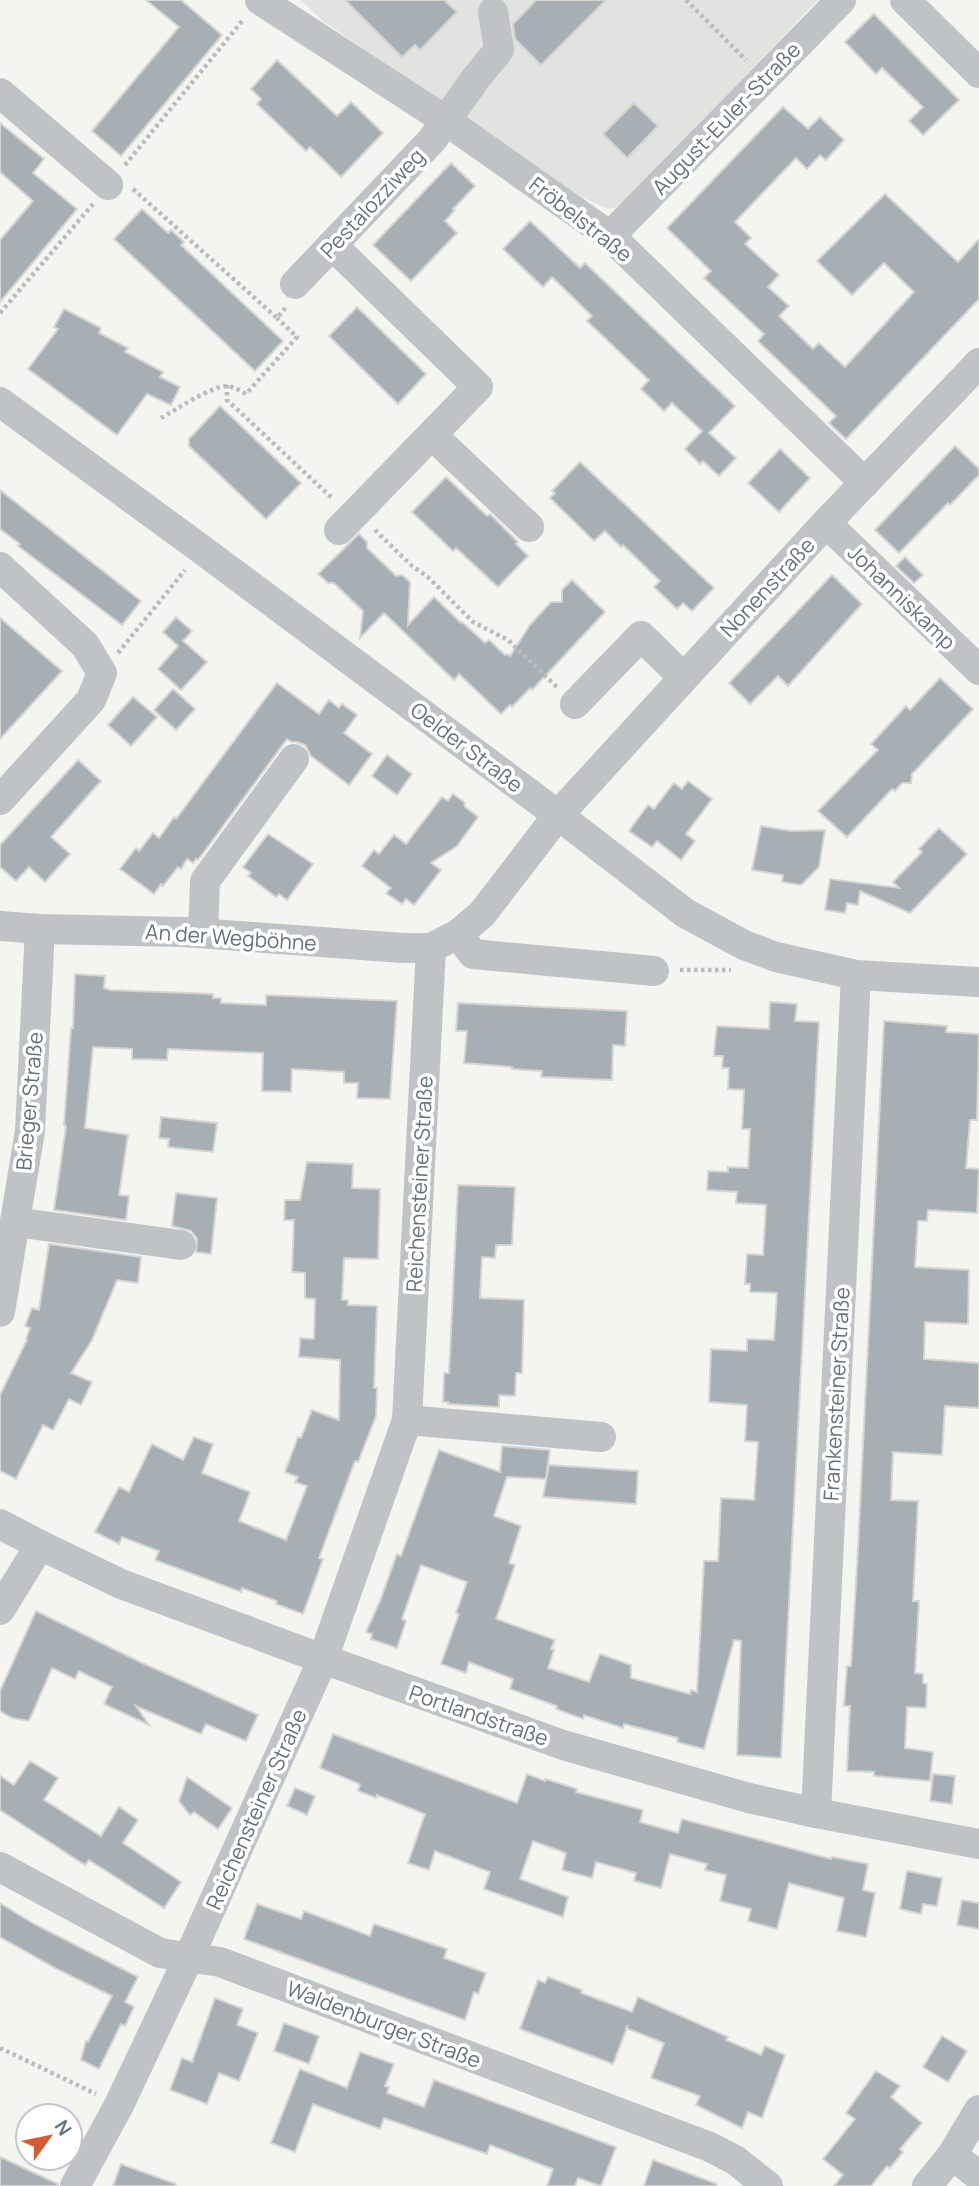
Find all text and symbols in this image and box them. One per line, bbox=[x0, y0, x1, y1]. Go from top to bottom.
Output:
street label: August-Euler-Straße bbox=[646, 36, 806, 200]
street label: Pestalozziweg bbox=[314, 142, 430, 264]
street label: Fröbelstraße bbox=[524, 170, 638, 268]
street label: Nonenstraße bbox=[714, 531, 820, 643]
street label: Johanniskamp bbox=[842, 538, 962, 656]
street label: Oelder Straße bbox=[405, 696, 529, 798]
street label: An der Wegböhne bbox=[144, 917, 318, 957]
street label: Brieger Straße bbox=[9, 1030, 49, 1172]
street label: Reichensteiner Straße bbox=[399, 1075, 439, 1293]
street label: Frankensteiner Straße bbox=[816, 1286, 856, 1502]
street label: Portlandstraße bbox=[406, 1678, 552, 1752]
street label: Reichensteiner Straße bbox=[199, 1704, 313, 1914]
street label: Waldenburger Straße bbox=[283, 1974, 485, 2074]
north arrow bbox=[14, 2102, 84, 2172]
text: N bbox=[49, 2115, 78, 2141]

